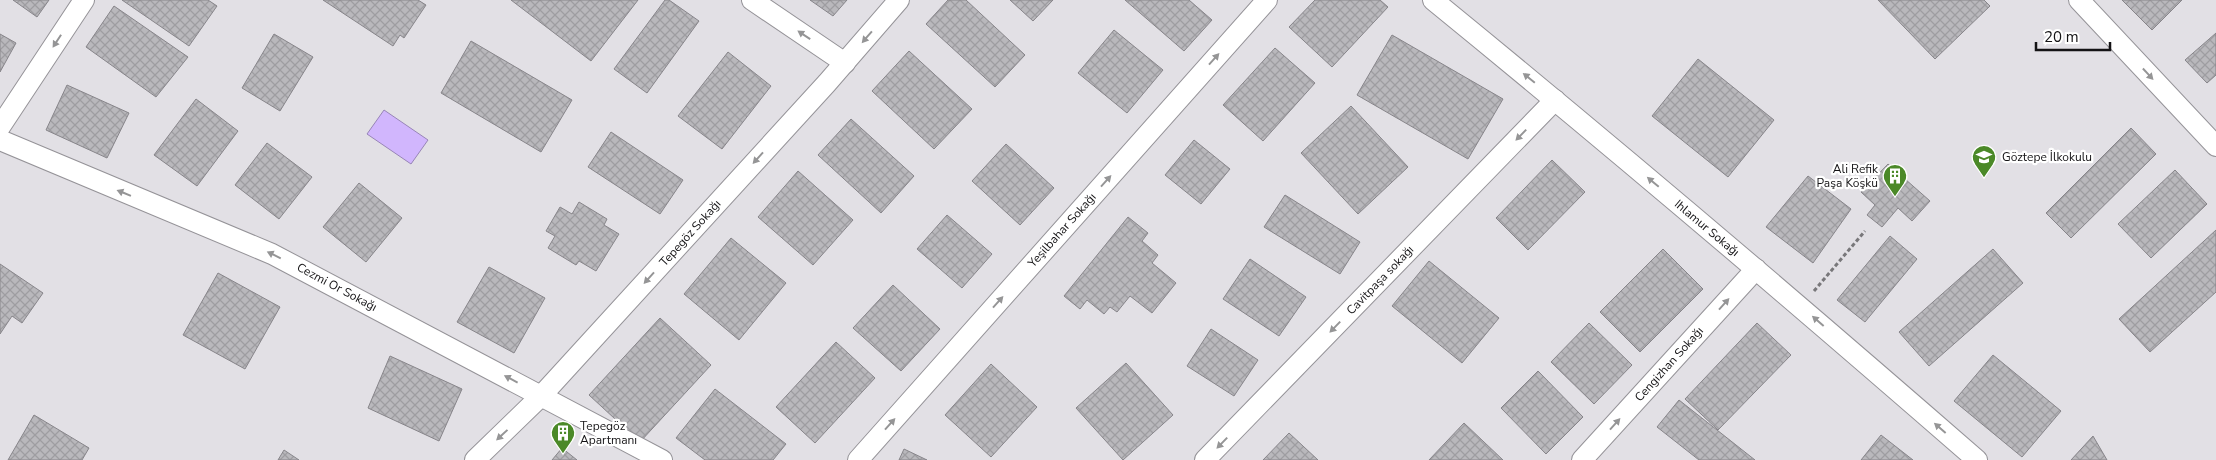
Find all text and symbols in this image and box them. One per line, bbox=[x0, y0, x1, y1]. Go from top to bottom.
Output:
scale bar bbox=[2036, 20, 2110, 52]
text: 20 m bbox=[2044, 27, 2079, 47]
one-way arrow bbox=[798, 31, 811, 40]
one-way arrow bbox=[862, 31, 873, 43]
one-way arrow bbox=[52, 34, 61, 47]
one-way arrow bbox=[1208, 54, 1220, 66]
one-way arrow bbox=[2142, 67, 2154, 79]
one-way arrow bbox=[1523, 73, 1536, 84]
one-way arrow bbox=[1515, 129, 1527, 141]
school or university icon: Göztepe İlkokulu bbox=[1971, 144, 1997, 178]
place label: Göztepe İlkokulu bbox=[2002, 149, 2092, 165]
one-way arrow bbox=[753, 152, 764, 164]
place label: Ali Refik Paşa Köşkü bbox=[1817, 161, 1879, 191]
building icon: Ali Refik Paşa Köşkü bbox=[1882, 163, 1908, 197]
one-way arrow bbox=[1100, 175, 1112, 187]
one-way arrow bbox=[1647, 177, 1660, 188]
one-way arrow bbox=[116, 189, 131, 197]
street label: Yeşilbahar Sokağı bbox=[1024, 189, 1100, 271]
street label: Tepegöz Sokağı bbox=[656, 196, 724, 270]
street label: Ihlamur Sokağı bbox=[1671, 196, 1743, 260]
street label: Cavitpaşa sokağı bbox=[1343, 242, 1417, 318]
one-way arrow bbox=[267, 251, 281, 259]
street label: Cezmi Or Sokağı bbox=[294, 259, 380, 315]
one-way arrow bbox=[643, 272, 655, 284]
one-way arrow bbox=[992, 297, 1004, 309]
one-way arrow bbox=[1718, 298, 1730, 310]
one-way arrow bbox=[1811, 316, 1824, 327]
one-way arrow bbox=[1329, 320, 1341, 332]
street label: Cengizhan Sokağı bbox=[1631, 323, 1707, 405]
one-way arrow bbox=[504, 375, 518, 383]
place label: Tepegöz Apartmanı bbox=[580, 418, 637, 448]
one-way arrow bbox=[884, 418, 896, 430]
one-way arrow bbox=[1609, 418, 1621, 430]
building icon: Tepegöz Apartmanı bbox=[550, 420, 576, 454]
one-way arrow bbox=[1935, 422, 1947, 434]
one-way arrow bbox=[496, 429, 508, 441]
one-way arrow bbox=[1216, 437, 1228, 449]

